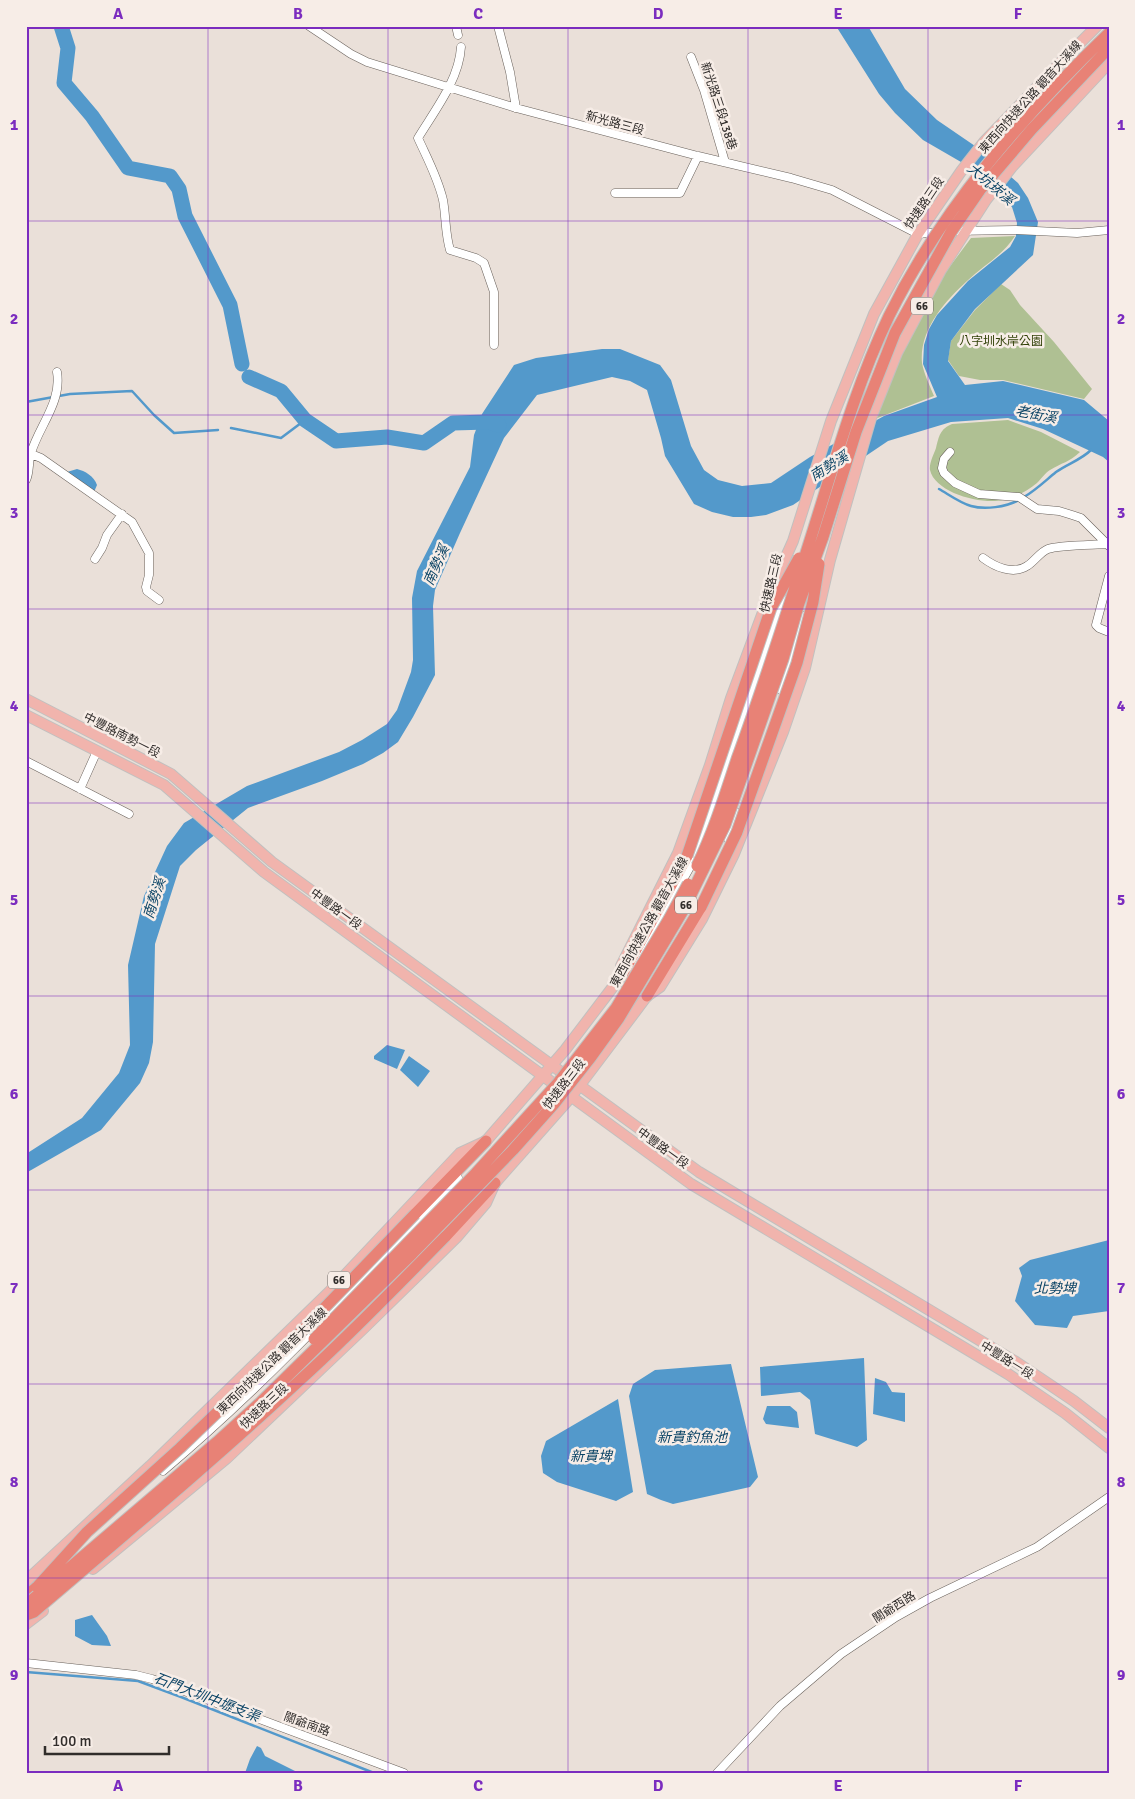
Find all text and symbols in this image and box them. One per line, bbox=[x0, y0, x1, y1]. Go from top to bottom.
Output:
text: A bbox=[113, 4, 124, 24]
text: B bbox=[293, 4, 303, 24]
text: C bbox=[473, 4, 483, 24]
text: D bbox=[653, 4, 664, 24]
text: E bbox=[833, 4, 843, 24]
text: F bbox=[1014, 4, 1023, 24]
street label: 東西向快速公路 觀音大溪線 bbox=[976, 38, 1085, 157]
street label: 新光路三段138巷 bbox=[697, 60, 740, 152]
street label: 新光路三段 bbox=[584, 108, 646, 138]
text: 1 bbox=[10, 115, 19, 135]
text: 1 bbox=[1117, 115, 1126, 135]
water label: 大坑崁溪 bbox=[964, 160, 1019, 210]
street label: 快速路三段 bbox=[901, 174, 947, 232]
road number: 66 bbox=[911, 298, 933, 314]
text: 2 bbox=[10, 309, 18, 329]
text: 2 bbox=[1117, 309, 1125, 329]
park label: 八字圳水岸公園 bbox=[959, 334, 1043, 349]
water label: 老街溪 bbox=[1014, 402, 1060, 427]
water label: 南勢溪 bbox=[807, 447, 853, 485]
text: 3 bbox=[10, 503, 18, 523]
text: 3 bbox=[1117, 503, 1125, 523]
water label: 南勢溪 bbox=[420, 541, 454, 588]
street label: 快速路三段 bbox=[757, 552, 786, 614]
text: 4 bbox=[10, 696, 19, 716]
text: 4 bbox=[1117, 696, 1126, 716]
street label: 中豐路南勢一段 bbox=[81, 710, 163, 761]
street label: 東西向快速公路 觀音大溪線 bbox=[607, 854, 692, 990]
water label: 南勢溪 bbox=[140, 874, 170, 921]
street label: 中豐路一段 bbox=[307, 886, 364, 933]
text: 5 bbox=[10, 890, 18, 910]
text: 5 bbox=[1117, 890, 1125, 910]
road number: 66 bbox=[675, 896, 697, 914]
street label: 快速路三段 bbox=[540, 1056, 589, 1113]
text: 6 bbox=[10, 1084, 19, 1104]
text: 6 bbox=[1117, 1084, 1126, 1104]
street label: 中豐路一段 bbox=[634, 1125, 691, 1172]
road number: 66 bbox=[328, 1272, 350, 1288]
text: 7 bbox=[10, 1278, 19, 1298]
text: 7 bbox=[1117, 1278, 1126, 1298]
water label: 北勢埤 bbox=[1034, 1280, 1078, 1297]
street label: 東西向快速公路 觀音大溪線 bbox=[214, 1305, 330, 1418]
street label: 中豐路一段 bbox=[977, 1338, 1036, 1383]
street label: 快速路三段 bbox=[237, 1380, 291, 1432]
water label: 新貴釣魚池 bbox=[657, 1429, 729, 1446]
water label: 新貴埤 bbox=[570, 1448, 614, 1465]
text: 8 bbox=[10, 1472, 19, 1492]
text: 8 bbox=[1117, 1472, 1126, 1492]
street label: 關爺西路 bbox=[870, 1588, 919, 1627]
text: 9 bbox=[10, 1665, 19, 1685]
text: 9 bbox=[1117, 1665, 1126, 1685]
water label: 石門大圳中壢支渠 bbox=[151, 1669, 264, 1726]
street label: 關爺南路 bbox=[282, 1709, 332, 1740]
scale bar bbox=[45, 1724, 169, 1756]
text: 100 m bbox=[52, 1732, 92, 1750]
text: A bbox=[113, 1776, 124, 1796]
text: B bbox=[293, 1776, 303, 1796]
text: C bbox=[473, 1776, 483, 1796]
text: D bbox=[653, 1776, 664, 1796]
text: E bbox=[833, 1776, 843, 1796]
text: F bbox=[1014, 1776, 1023, 1796]

